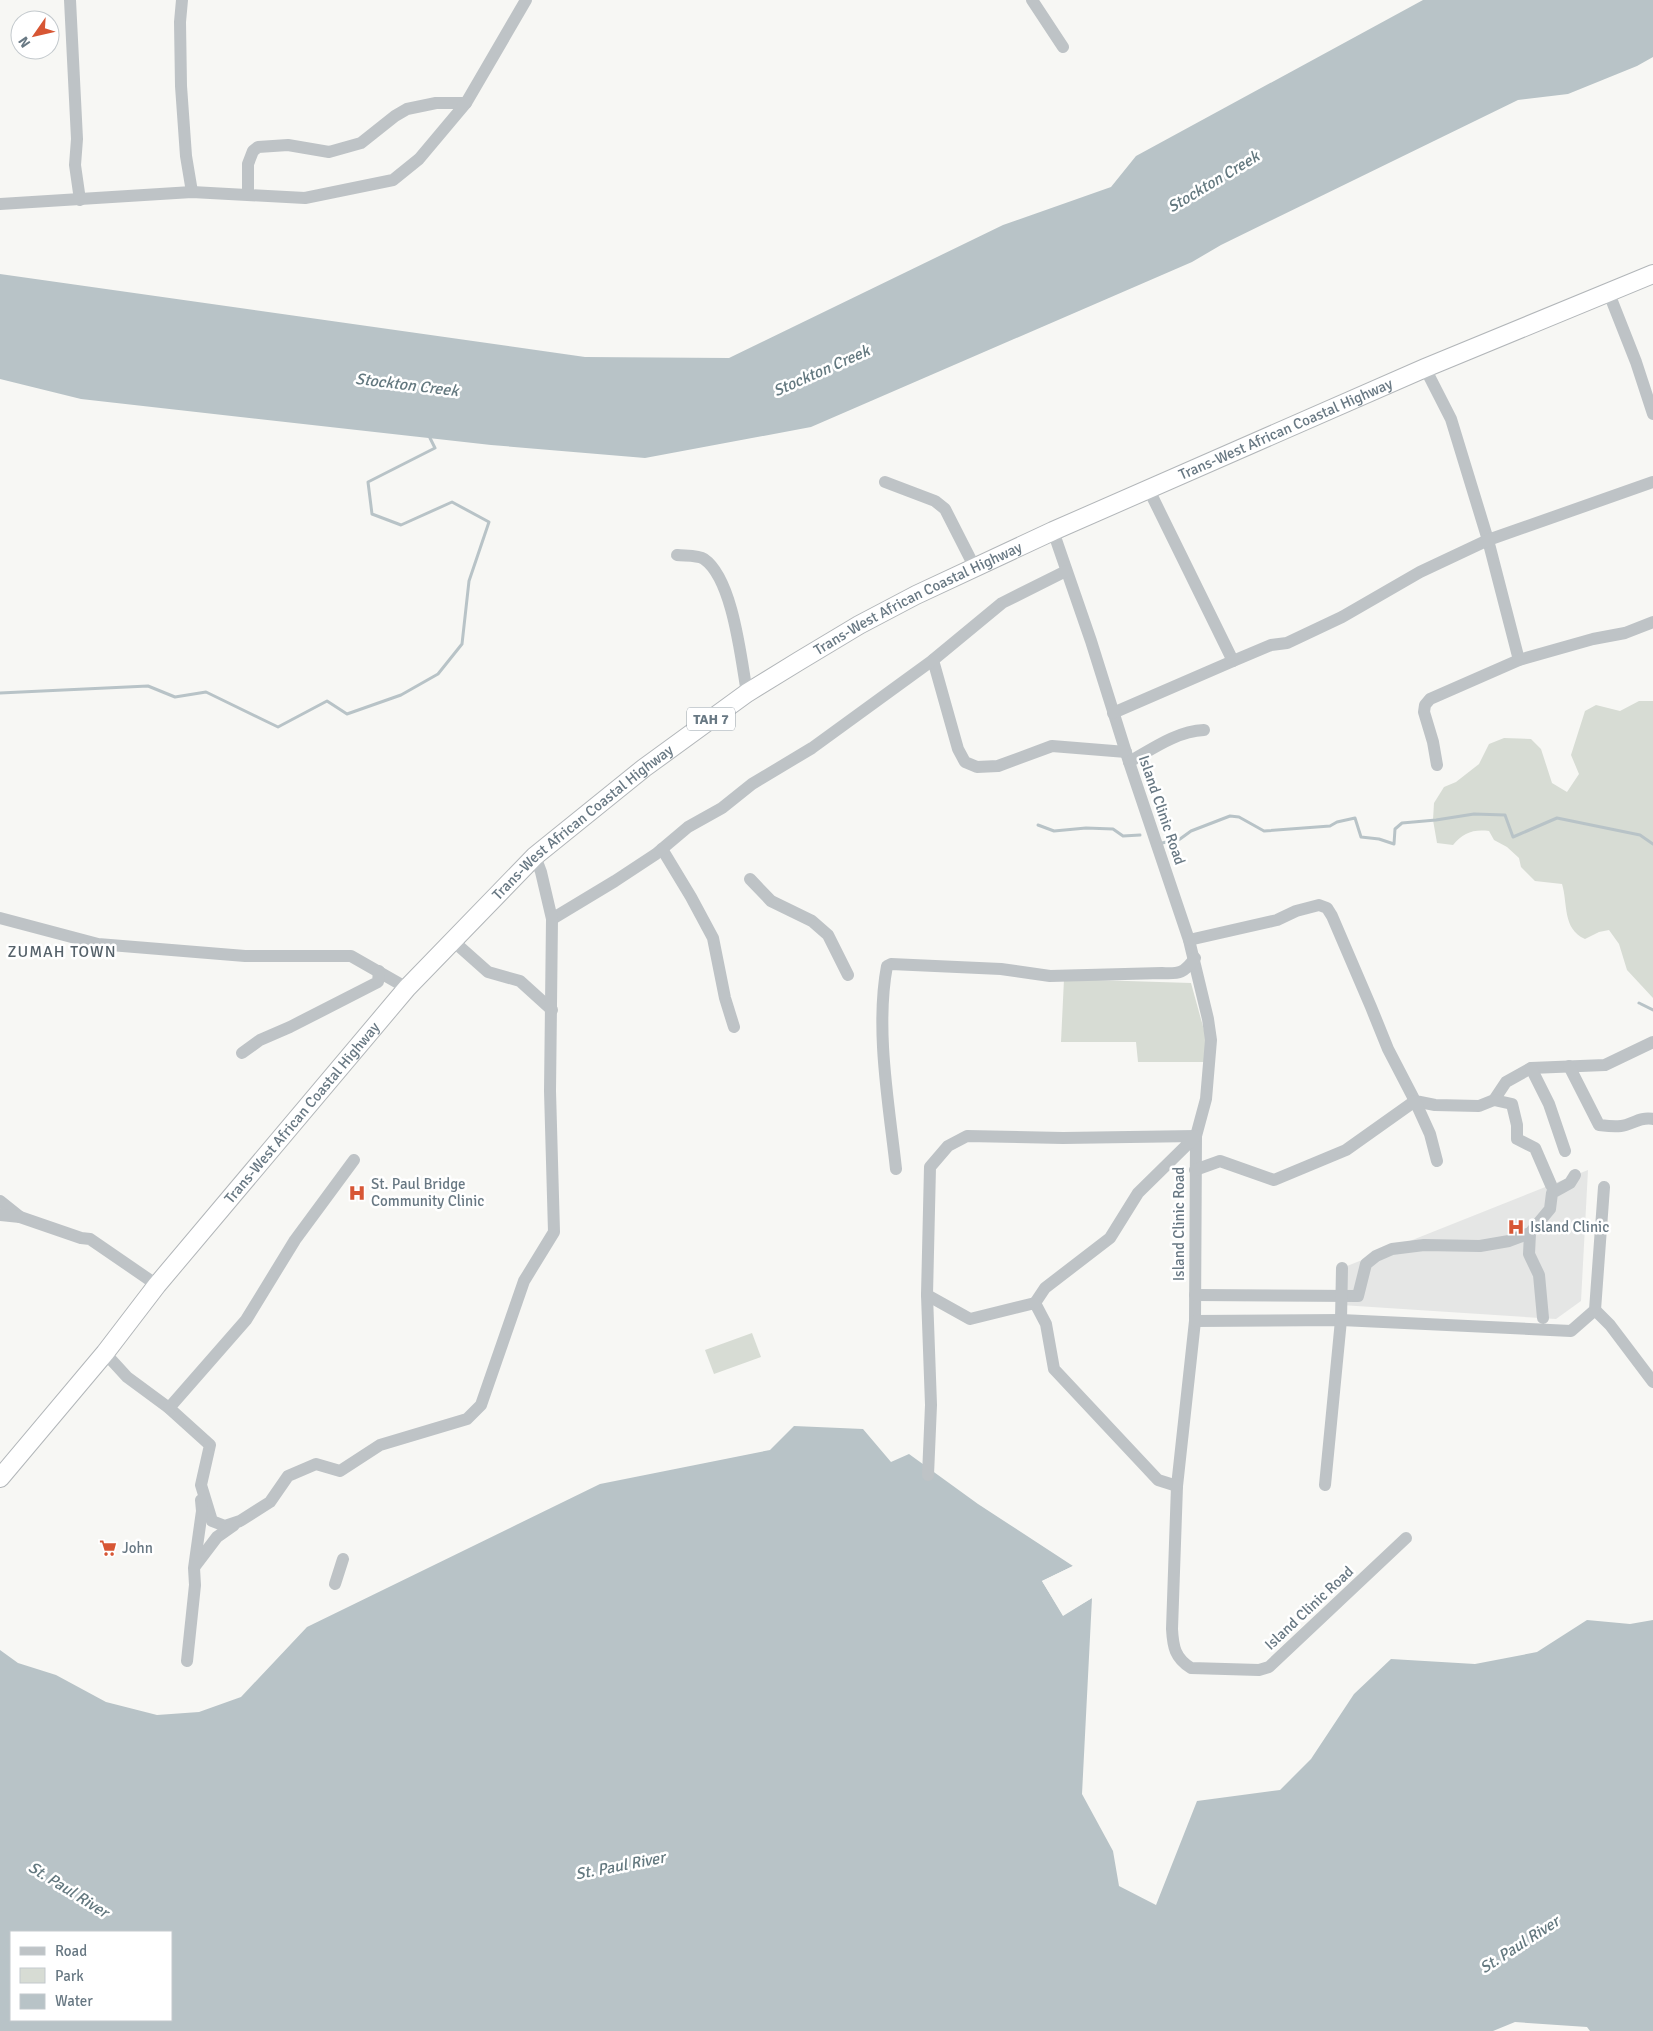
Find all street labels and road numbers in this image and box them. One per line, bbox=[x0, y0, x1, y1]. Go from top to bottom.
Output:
street label: Trans-West African Coastal Highway bbox=[1176, 374, 1395, 484]
street label: Trans-West African Coastal Highway bbox=[810, 538, 1025, 659]
road number: TAH 7 bbox=[687, 708, 735, 731]
street label: Trans-West African Coastal Highway bbox=[488, 741, 677, 904]
street label: Island Clinic Road bbox=[1135, 753, 1189, 867]
street label: Trans-West African Coastal Highway bbox=[221, 1018, 383, 1207]
street label: Island Clinic Road bbox=[1170, 1167, 1188, 1281]
street label: Island Clinic Road bbox=[1261, 1562, 1357, 1654]

